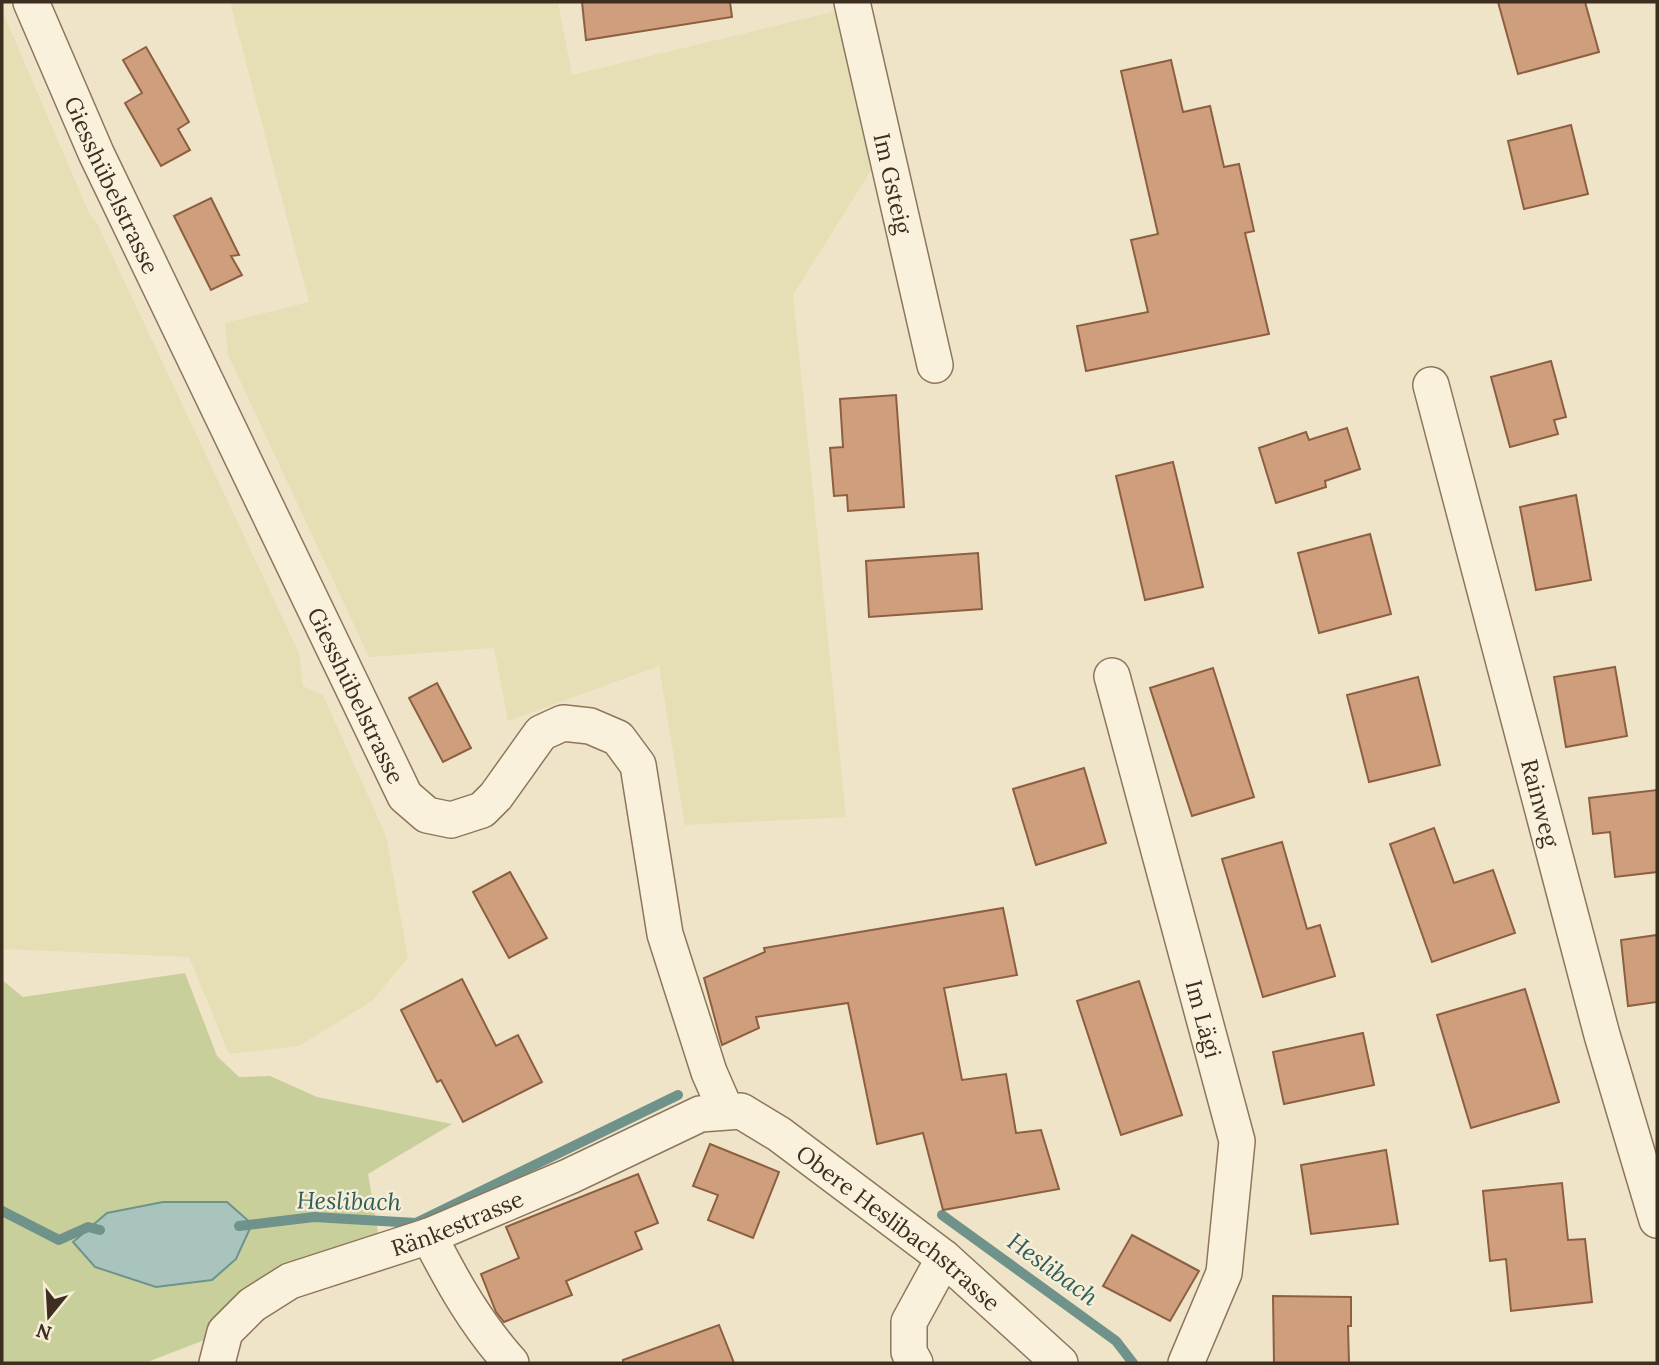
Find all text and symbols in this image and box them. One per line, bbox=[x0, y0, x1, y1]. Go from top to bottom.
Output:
street label: Giesshübelstrasse bbox=[59, 92, 166, 278]
street label: Im Gsteig bbox=[868, 130, 919, 238]
street label: Giesshübelstrasse bbox=[302, 602, 411, 788]
street label: Rainweg bbox=[1515, 756, 1567, 851]
street label: Im Lägi bbox=[1180, 977, 1228, 1061]
street label: Obere Heslibachstrasse bbox=[791, 1138, 1007, 1317]
street label: Ränkestrasse bbox=[387, 1183, 527, 1262]
water label: Heslibach bbox=[296, 1185, 402, 1217]
water label: Heslibach bbox=[1001, 1226, 1105, 1313]
north arrow bbox=[14, 1281, 84, 1351]
text: N bbox=[33, 1318, 54, 1346]

